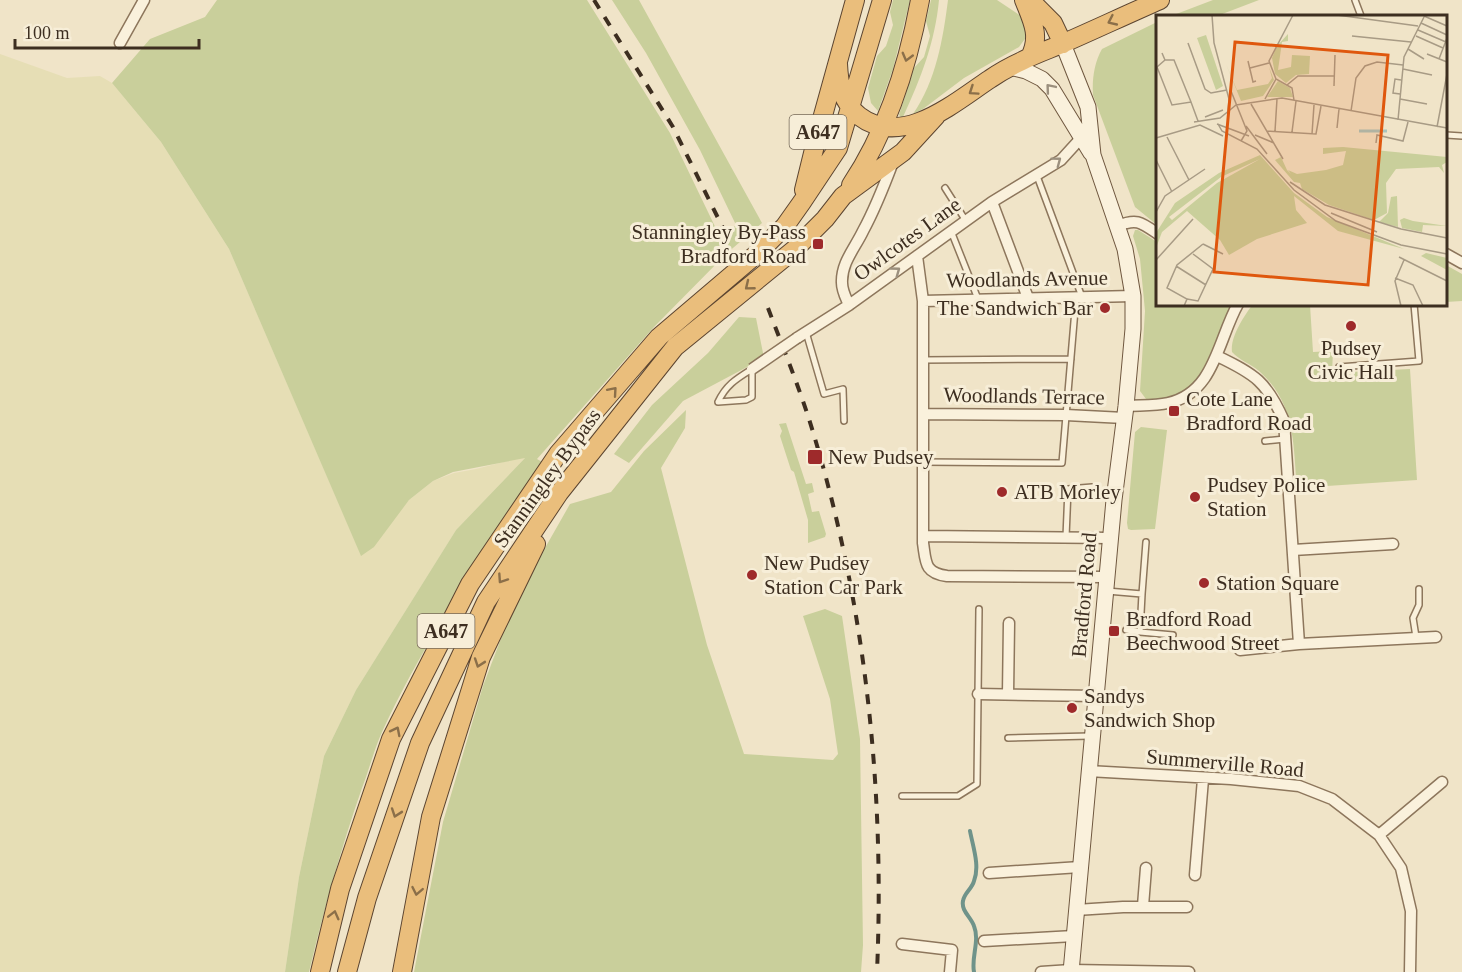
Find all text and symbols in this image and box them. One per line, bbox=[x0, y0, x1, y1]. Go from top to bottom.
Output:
scale bar bbox=[15, 12, 200, 50]
one-way arrow bbox=[1107, 14, 1118, 26]
inset map bbox=[1156, 15, 1447, 306]
text: 100 m bbox=[24, 23, 70, 43]
one-way arrow bbox=[901, 52, 914, 62]
one-way arrow bbox=[968, 84, 979, 95]
one-way arrow bbox=[1046, 84, 1057, 95]
road number: A647 bbox=[790, 115, 846, 149]
one-way arrow bbox=[1051, 158, 1062, 169]
street label: Owlcotes Lane bbox=[849, 192, 965, 286]
place label: Stanningley By-Pass Bradford Road bbox=[632, 220, 806, 268]
marker: Stanningley By-Pass Bradford Road bbox=[811, 237, 825, 251]
street label: Woodlands Avenue bbox=[946, 266, 1108, 292]
one-way arrow bbox=[890, 267, 901, 278]
one-way arrow bbox=[745, 279, 756, 290]
place label: The Sandwich Bar bbox=[937, 296, 1093, 320]
marker: The Sandwich Bar bbox=[1098, 301, 1112, 315]
marker: Pudsey Civic Hall bbox=[1344, 319, 1358, 333]
place label: Pudsey Civic Hall bbox=[1308, 336, 1395, 384]
street label: Woodlands Terrace bbox=[943, 383, 1105, 409]
one-way arrow bbox=[606, 387, 617, 398]
place label: Cote Lane Bradford Road bbox=[1186, 387, 1312, 435]
street label: Stanningley Bypass bbox=[488, 404, 606, 552]
marker: Cote Lane Bradford Road bbox=[1167, 404, 1181, 418]
place label: New Pudsey bbox=[828, 445, 934, 469]
marker: New Pudsey bbox=[806, 448, 824, 466]
place label: Pudsey Police Station bbox=[1207, 473, 1325, 521]
place label: ATB Morley bbox=[1014, 480, 1121, 504]
marker: ATB Morley bbox=[995, 485, 1009, 499]
marker: Pudsey Police Station bbox=[1188, 490, 1202, 504]
street label: Bradford Road bbox=[1067, 531, 1101, 659]
place label: New Pudsey Station Car Park bbox=[764, 551, 903, 599]
marker: New Pudsey Station Car Park bbox=[745, 568, 759, 582]
place label: Station Square bbox=[1216, 571, 1339, 595]
one-way arrow bbox=[498, 572, 509, 583]
marker: Station Square bbox=[1197, 576, 1211, 590]
place label: Bradford Road Beechwood Street bbox=[1126, 607, 1280, 655]
road number: A647 bbox=[418, 614, 474, 648]
marker: Bradford Road Beechwood Street bbox=[1107, 624, 1121, 638]
one-way arrow bbox=[474, 657, 487, 668]
place label: Sandys Sandwich Shop bbox=[1084, 684, 1215, 732]
marker: Sandys Sandwich Shop bbox=[1065, 701, 1079, 715]
one-way arrow bbox=[389, 726, 400, 737]
street label: Summerville Road bbox=[1145, 744, 1305, 782]
one-way arrow bbox=[390, 807, 403, 818]
one-way arrow bbox=[411, 886, 424, 896]
one-way arrow bbox=[326, 910, 339, 920]

